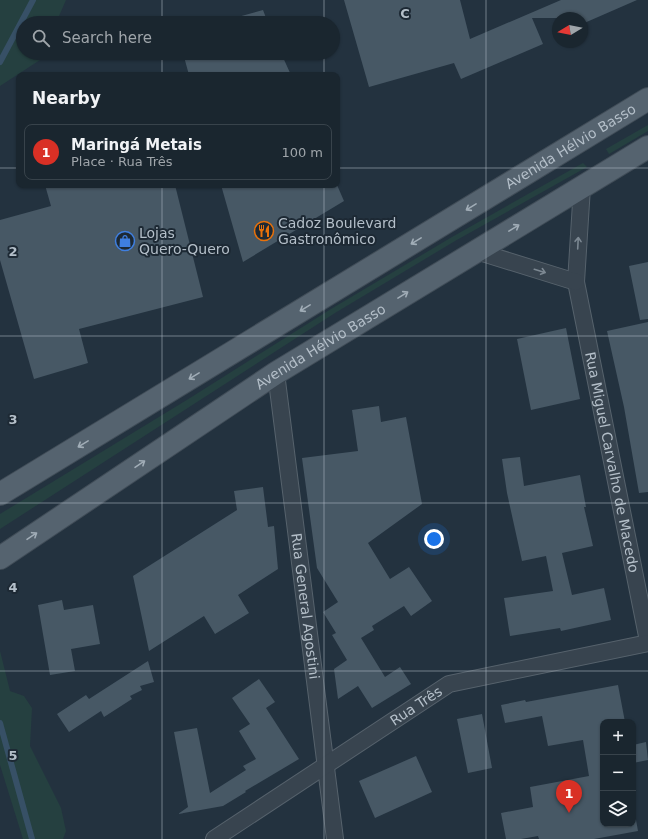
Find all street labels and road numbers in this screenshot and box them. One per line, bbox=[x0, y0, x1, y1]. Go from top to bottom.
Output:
street label: Avenida Hélvio Basso bbox=[502, 100, 639, 192]
street label: Avenida Hélvio Basso bbox=[252, 300, 388, 393]
street label: Rua Miguel Carvalho de Macedo bbox=[582, 350, 642, 574]
street label: Rua General Agostini bbox=[288, 532, 323, 680]
street label: Rua Três bbox=[387, 683, 445, 729]

